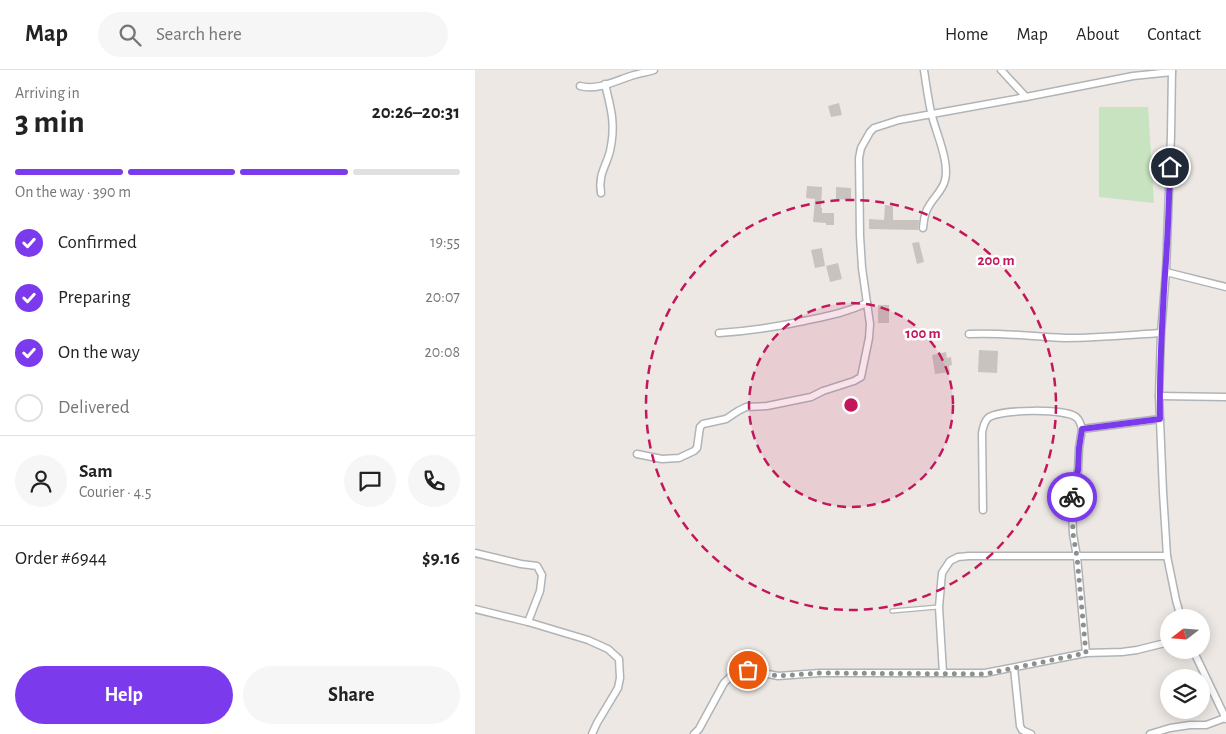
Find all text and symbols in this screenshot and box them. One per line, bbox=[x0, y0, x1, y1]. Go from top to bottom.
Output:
search box bbox=[98, 12, 448, 57]
icon: search bbox=[116, 21, 144, 49]
text: Map bbox=[25, 22, 68, 46]
text: Search here bbox=[156, 25, 242, 44]
text: Home bbox=[945, 26, 988, 44]
text: Map bbox=[1016, 26, 1048, 44]
text: About bbox=[1076, 26, 1119, 44]
text: Contact bbox=[1147, 26, 1201, 44]
text: Arriving in bbox=[15, 85, 80, 101]
text: 20:26–20:31 bbox=[372, 103, 460, 122]
text: 3 min bbox=[15, 106, 85, 138]
pin bbox=[1149, 146, 1191, 188]
icon: home bbox=[1156, 153, 1184, 181]
text: On the way · 390 m bbox=[15, 184, 131, 200]
icon: check bbox=[15, 229, 43, 257]
text: Confirmed bbox=[58, 233, 137, 252]
text: 19:55 bbox=[430, 234, 460, 250]
text: 200 m bbox=[977, 253, 1015, 268]
icon: check bbox=[15, 284, 43, 312]
text: Preparing bbox=[58, 288, 131, 307]
text: 20:07 bbox=[425, 289, 460, 305]
text: 100 m bbox=[905, 326, 941, 341]
icon: check bbox=[15, 339, 43, 367]
text: On the way bbox=[58, 343, 140, 362]
text: 20:08 bbox=[425, 344, 460, 360]
centre of rings bbox=[842, 396, 860, 414]
text: Delivered bbox=[58, 398, 130, 417]
button: person bbox=[15, 455, 67, 507]
button: chat bbox=[344, 455, 396, 507]
button: phone bbox=[408, 455, 460, 507]
text: Sam bbox=[79, 462, 113, 481]
courier bbox=[1047, 472, 1097, 522]
icon: bike bbox=[1058, 483, 1086, 511]
text: Courier · 4.5 bbox=[79, 484, 151, 500]
text: Order #6944 bbox=[15, 549, 107, 568]
text: $9.16 bbox=[422, 549, 460, 568]
north arrow bbox=[1160, 609, 1210, 659]
map controls bbox=[1160, 609, 1210, 719]
pin bbox=[727, 649, 769, 691]
icon: bag bbox=[734, 656, 762, 684]
button: Help bbox=[15, 666, 233, 724]
button: Share bbox=[243, 666, 460, 724]
button: layers bbox=[1160, 669, 1210, 719]

